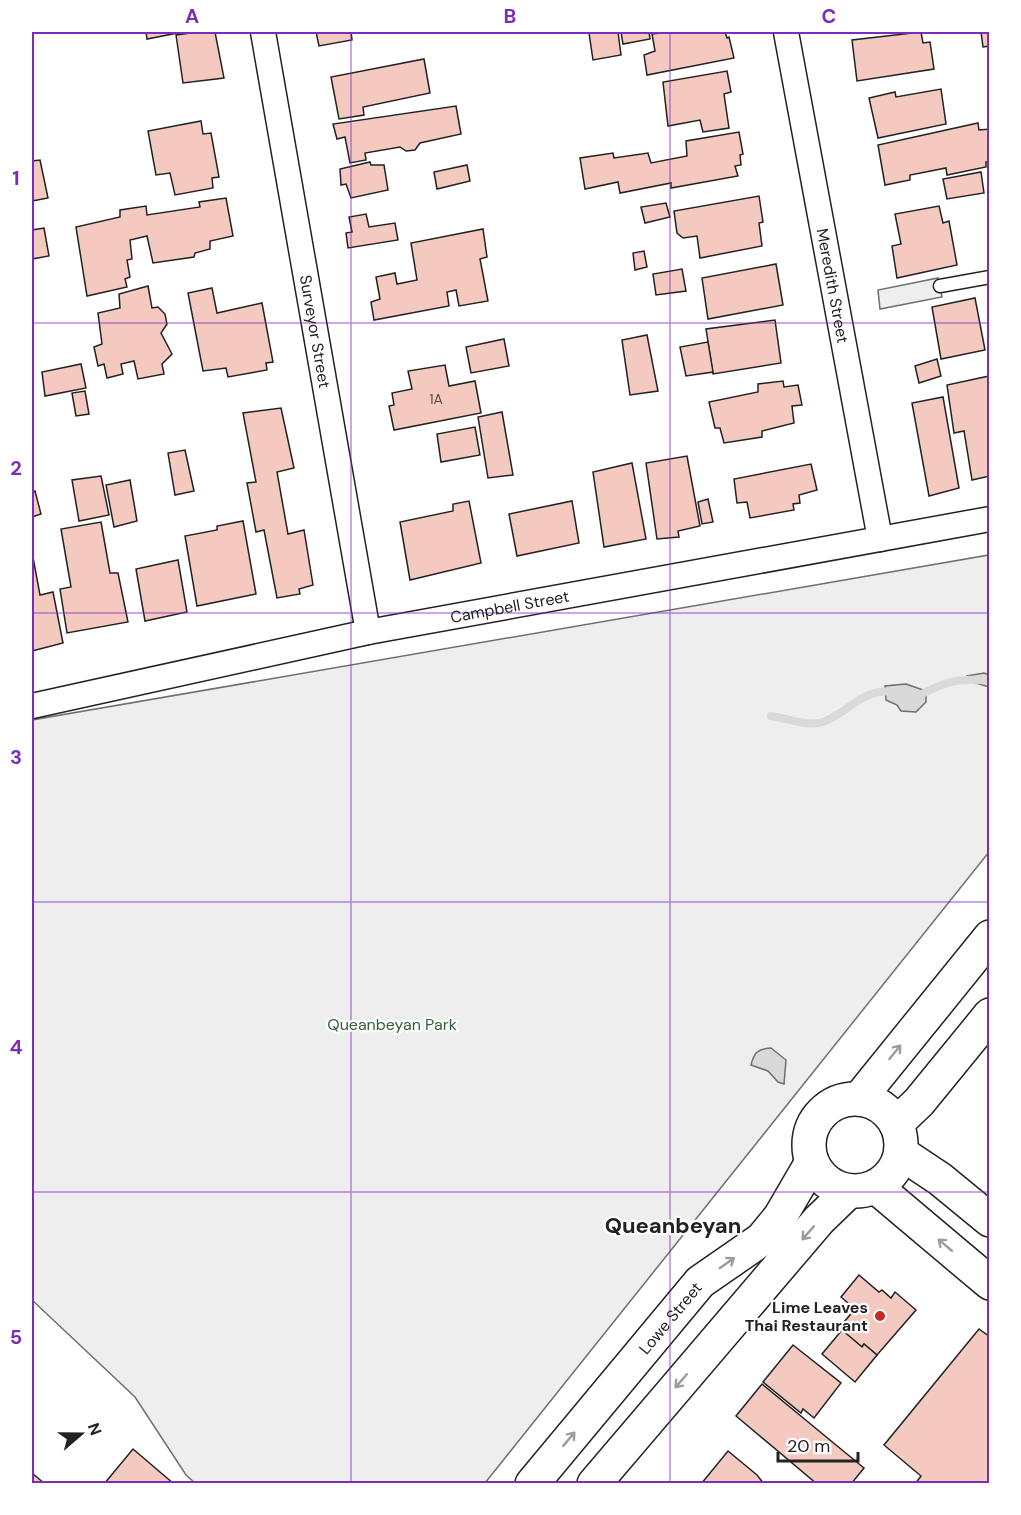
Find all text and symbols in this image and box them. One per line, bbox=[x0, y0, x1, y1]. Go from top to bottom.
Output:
text: A bbox=[185, 3, 199, 29]
text: B bbox=[504, 3, 516, 29]
text: C bbox=[822, 3, 836, 29]
text: 1 bbox=[12, 165, 20, 191]
street label: Meredith Street bbox=[812, 227, 854, 345]
street label: Surveyor Street bbox=[295, 273, 336, 390]
house number: 1A bbox=[429, 390, 443, 408]
text: 2 bbox=[10, 455, 22, 481]
street label: Campbell Street bbox=[449, 585, 571, 627]
text: 3 bbox=[10, 744, 22, 770]
park label: Queanbeyan Park bbox=[327, 1014, 457, 1035]
text: 4 bbox=[10, 1034, 23, 1060]
one-way arrow bbox=[888, 1045, 901, 1061]
district label: Queanbeyan bbox=[605, 1211, 741, 1240]
one-way arrow bbox=[801, 1225, 815, 1240]
one-way arrow bbox=[938, 1238, 953, 1252]
one-way arrow bbox=[718, 1257, 735, 1269]
street label: Lowe Street bbox=[634, 1277, 706, 1358]
place label: Lime Leaves Thai Restaurant bbox=[745, 1297, 868, 1336]
marker: Lime Leaves Thai Restaurant bbox=[873, 1309, 887, 1323]
text: 5 bbox=[10, 1324, 22, 1350]
one-way arrow bbox=[674, 1373, 688, 1388]
north arrow bbox=[51, 1404, 111, 1464]
text: N bbox=[83, 1420, 106, 1438]
scale bar bbox=[778, 1425, 858, 1463]
one-way arrow bbox=[562, 1432, 576, 1447]
text: 20 m bbox=[787, 1434, 830, 1458]

